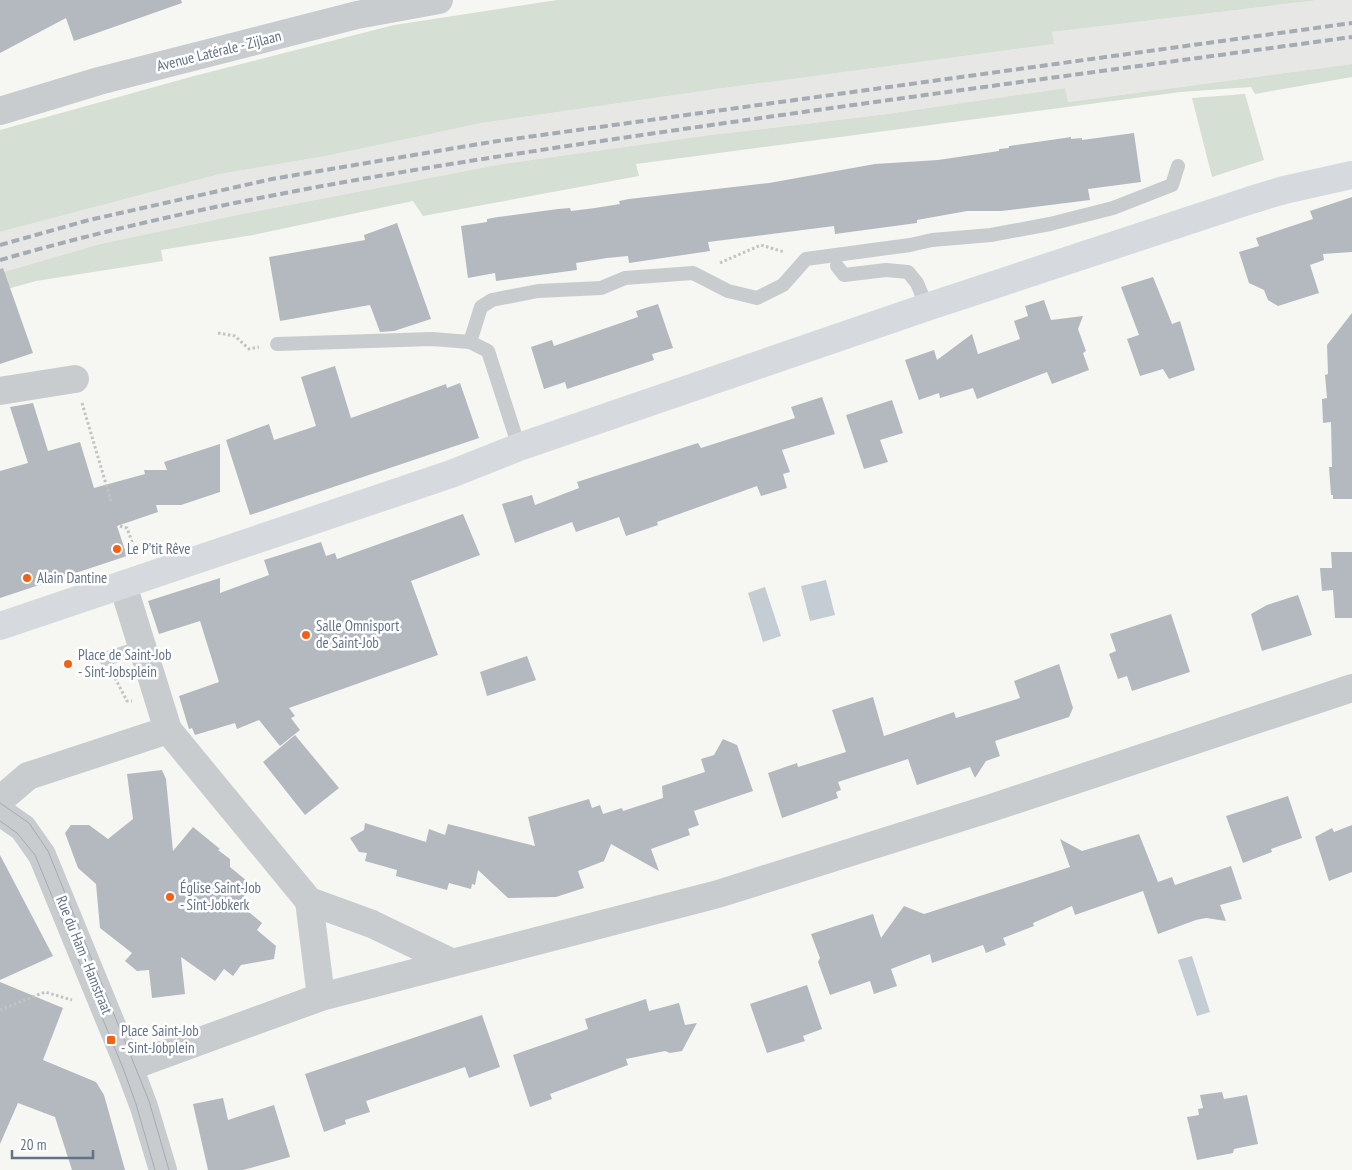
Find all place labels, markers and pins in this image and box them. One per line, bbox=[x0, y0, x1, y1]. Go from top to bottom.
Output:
place label: Le P’tit Rêve bbox=[127, 539, 190, 558]
marker: Le P’tit Rêve bbox=[111, 543, 123, 555]
place label: Alain Dantine bbox=[37, 568, 107, 587]
marker: Alain Dantine bbox=[21, 572, 33, 584]
place label: Salle Omnisport de Saint-Job bbox=[316, 616, 399, 652]
marker: Salle Omnisport de Saint-Job bbox=[300, 629, 312, 641]
place label: Place de Saint-Job - Sint-Jobsplein bbox=[78, 645, 172, 681]
marker: Place de Saint-Job - Sint-Jobsplein bbox=[62, 658, 74, 670]
place label: Église Saint-Job - Sint-Jobkerk bbox=[180, 878, 261, 914]
marker: Église Saint-Job - Sint-Jobkerk bbox=[164, 891, 176, 903]
place label: Place Saint-Job - Sint-Jobplein bbox=[121, 1021, 199, 1057]
marker: Place Saint-Job - Sint-Jobplein bbox=[105, 1034, 117, 1046]

